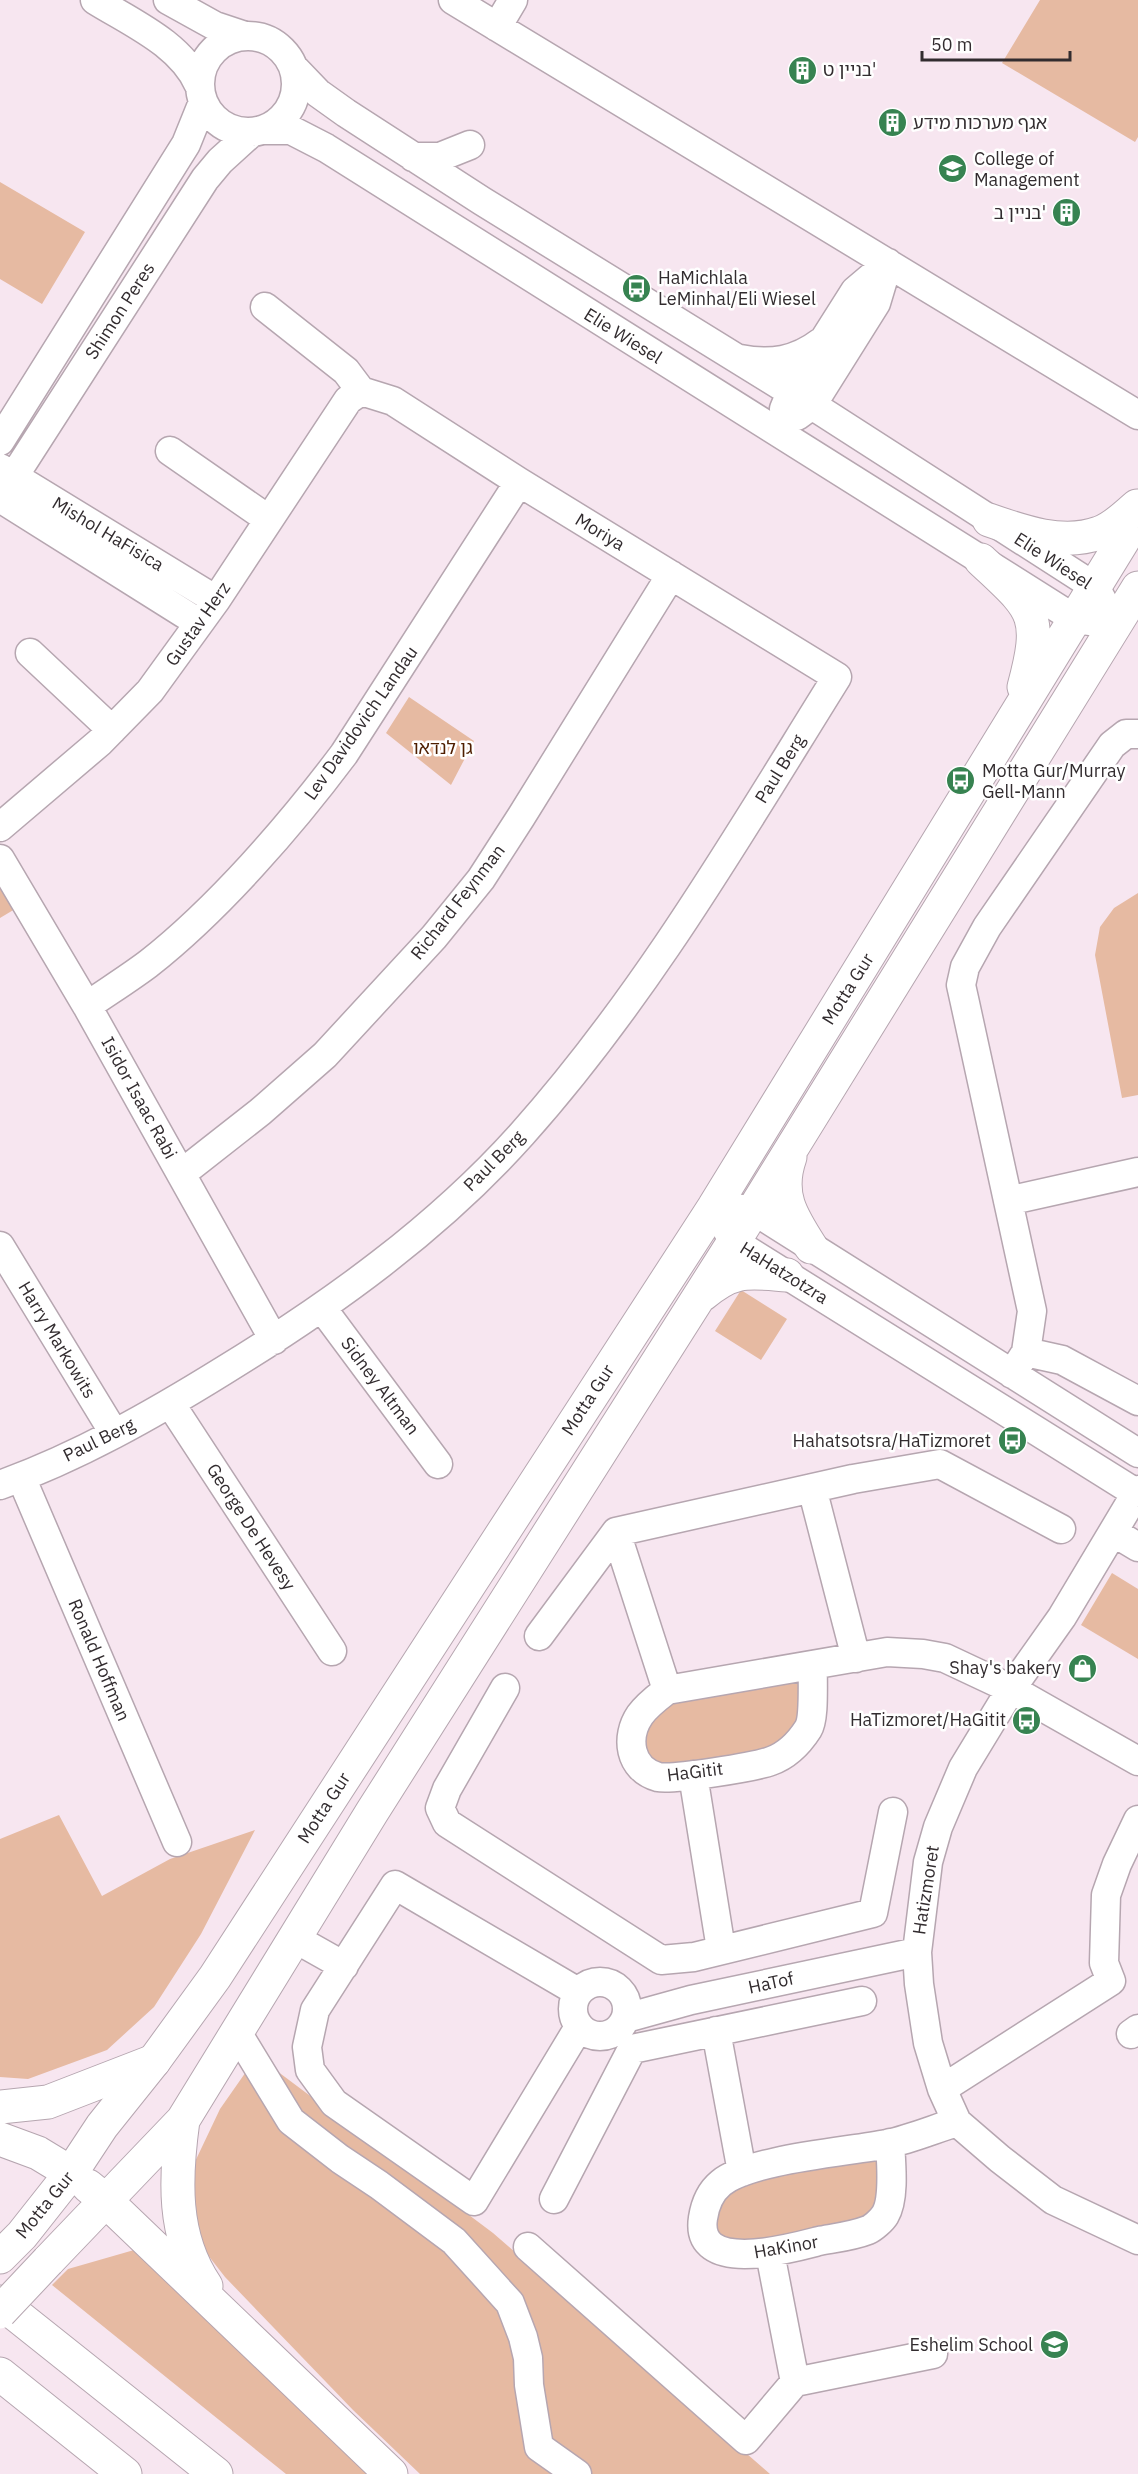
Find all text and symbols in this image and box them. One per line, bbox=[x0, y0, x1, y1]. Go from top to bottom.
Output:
scale bar bbox=[922, 24, 1070, 62]
text: 50 m bbox=[931, 33, 973, 56]
building icon: בניין ט' bbox=[786, 54, 818, 86]
place label: בניין ט' bbox=[823, 58, 876, 81]
building icon: אגף מערכות מידע bbox=[876, 107, 908, 139]
place label: אגף מערכות מידע bbox=[913, 111, 1047, 134]
place label: College of Management bbox=[974, 147, 1079, 191]
school or university icon: College of Management bbox=[937, 153, 969, 185]
building icon: בניין ב' bbox=[1051, 197, 1083, 229]
place label: בניין ב' bbox=[994, 201, 1046, 224]
street label: Shimon Peres bbox=[80, 258, 159, 364]
place label: HaMichlala LeMinhal/Eli Wiesel bbox=[658, 266, 816, 310]
bus stop icon: HaMichlala LeMinhal/Eli Wiesel bbox=[621, 272, 653, 304]
street label: Elie Wiesel bbox=[580, 303, 667, 369]
street label: Mishol HaFisica bbox=[48, 491, 169, 576]
street label: Moriya bbox=[571, 508, 630, 556]
street label: Elie Wiesel bbox=[1010, 527, 1097, 594]
street label: Gustav Herz bbox=[160, 577, 235, 670]
street label: Lev Davidovich Landau bbox=[299, 641, 422, 804]
street label: Paul Berg bbox=[749, 730, 810, 807]
park label: גן לנדאו bbox=[413, 736, 473, 759]
place label: Motta Gur/Murray Gell-Mann bbox=[982, 759, 1125, 803]
bus stop icon: Motta Gur/Murray Gell-Mann bbox=[945, 765, 977, 797]
street label: Richard Feynman bbox=[405, 839, 510, 964]
street label: Motta Gur bbox=[817, 948, 879, 1029]
street label: Isidor Isaac Rabi bbox=[96, 1033, 183, 1163]
street label: Paul Berg bbox=[458, 1125, 529, 1196]
street label: HaHatzotzra bbox=[736, 1236, 833, 1309]
street label: Harry Markowits bbox=[13, 1277, 101, 1402]
street label: Sidney Altman bbox=[336, 1332, 425, 1439]
street label: Motta Gur bbox=[556, 1359, 619, 1440]
street label: Paul Berg bbox=[59, 1412, 139, 1467]
bus stop icon: Hahatsotsra/HaTizmoret bbox=[996, 1425, 1028, 1457]
place label: Hahatsotsra/HaTizmoret bbox=[792, 1429, 991, 1452]
street label: George De Hevesy bbox=[202, 1459, 301, 1595]
street label: Ronald Hoffman bbox=[63, 1595, 136, 1724]
shop icon: Shay's bakery bbox=[1066, 1652, 1098, 1684]
place label: Shay's bakery bbox=[949, 1656, 1061, 1679]
bus stop icon: HaTizmoret/HaGitit bbox=[1011, 1704, 1043, 1736]
place label: HaTizmoret/HaGitit bbox=[850, 1708, 1006, 1731]
street label: HaGitit bbox=[666, 1757, 724, 1786]
street label: Motta Gur bbox=[292, 1767, 355, 1848]
street label: Hatizmoret bbox=[907, 1844, 944, 1936]
street label: HaTof bbox=[746, 1966, 796, 1999]
street label: Motta Gur bbox=[10, 2166, 79, 2243]
street label: HaKinor bbox=[752, 2229, 820, 2263]
school or university icon: Eshelim School bbox=[1038, 2329, 1070, 2361]
place label: Eshelim School bbox=[909, 2333, 1033, 2356]

